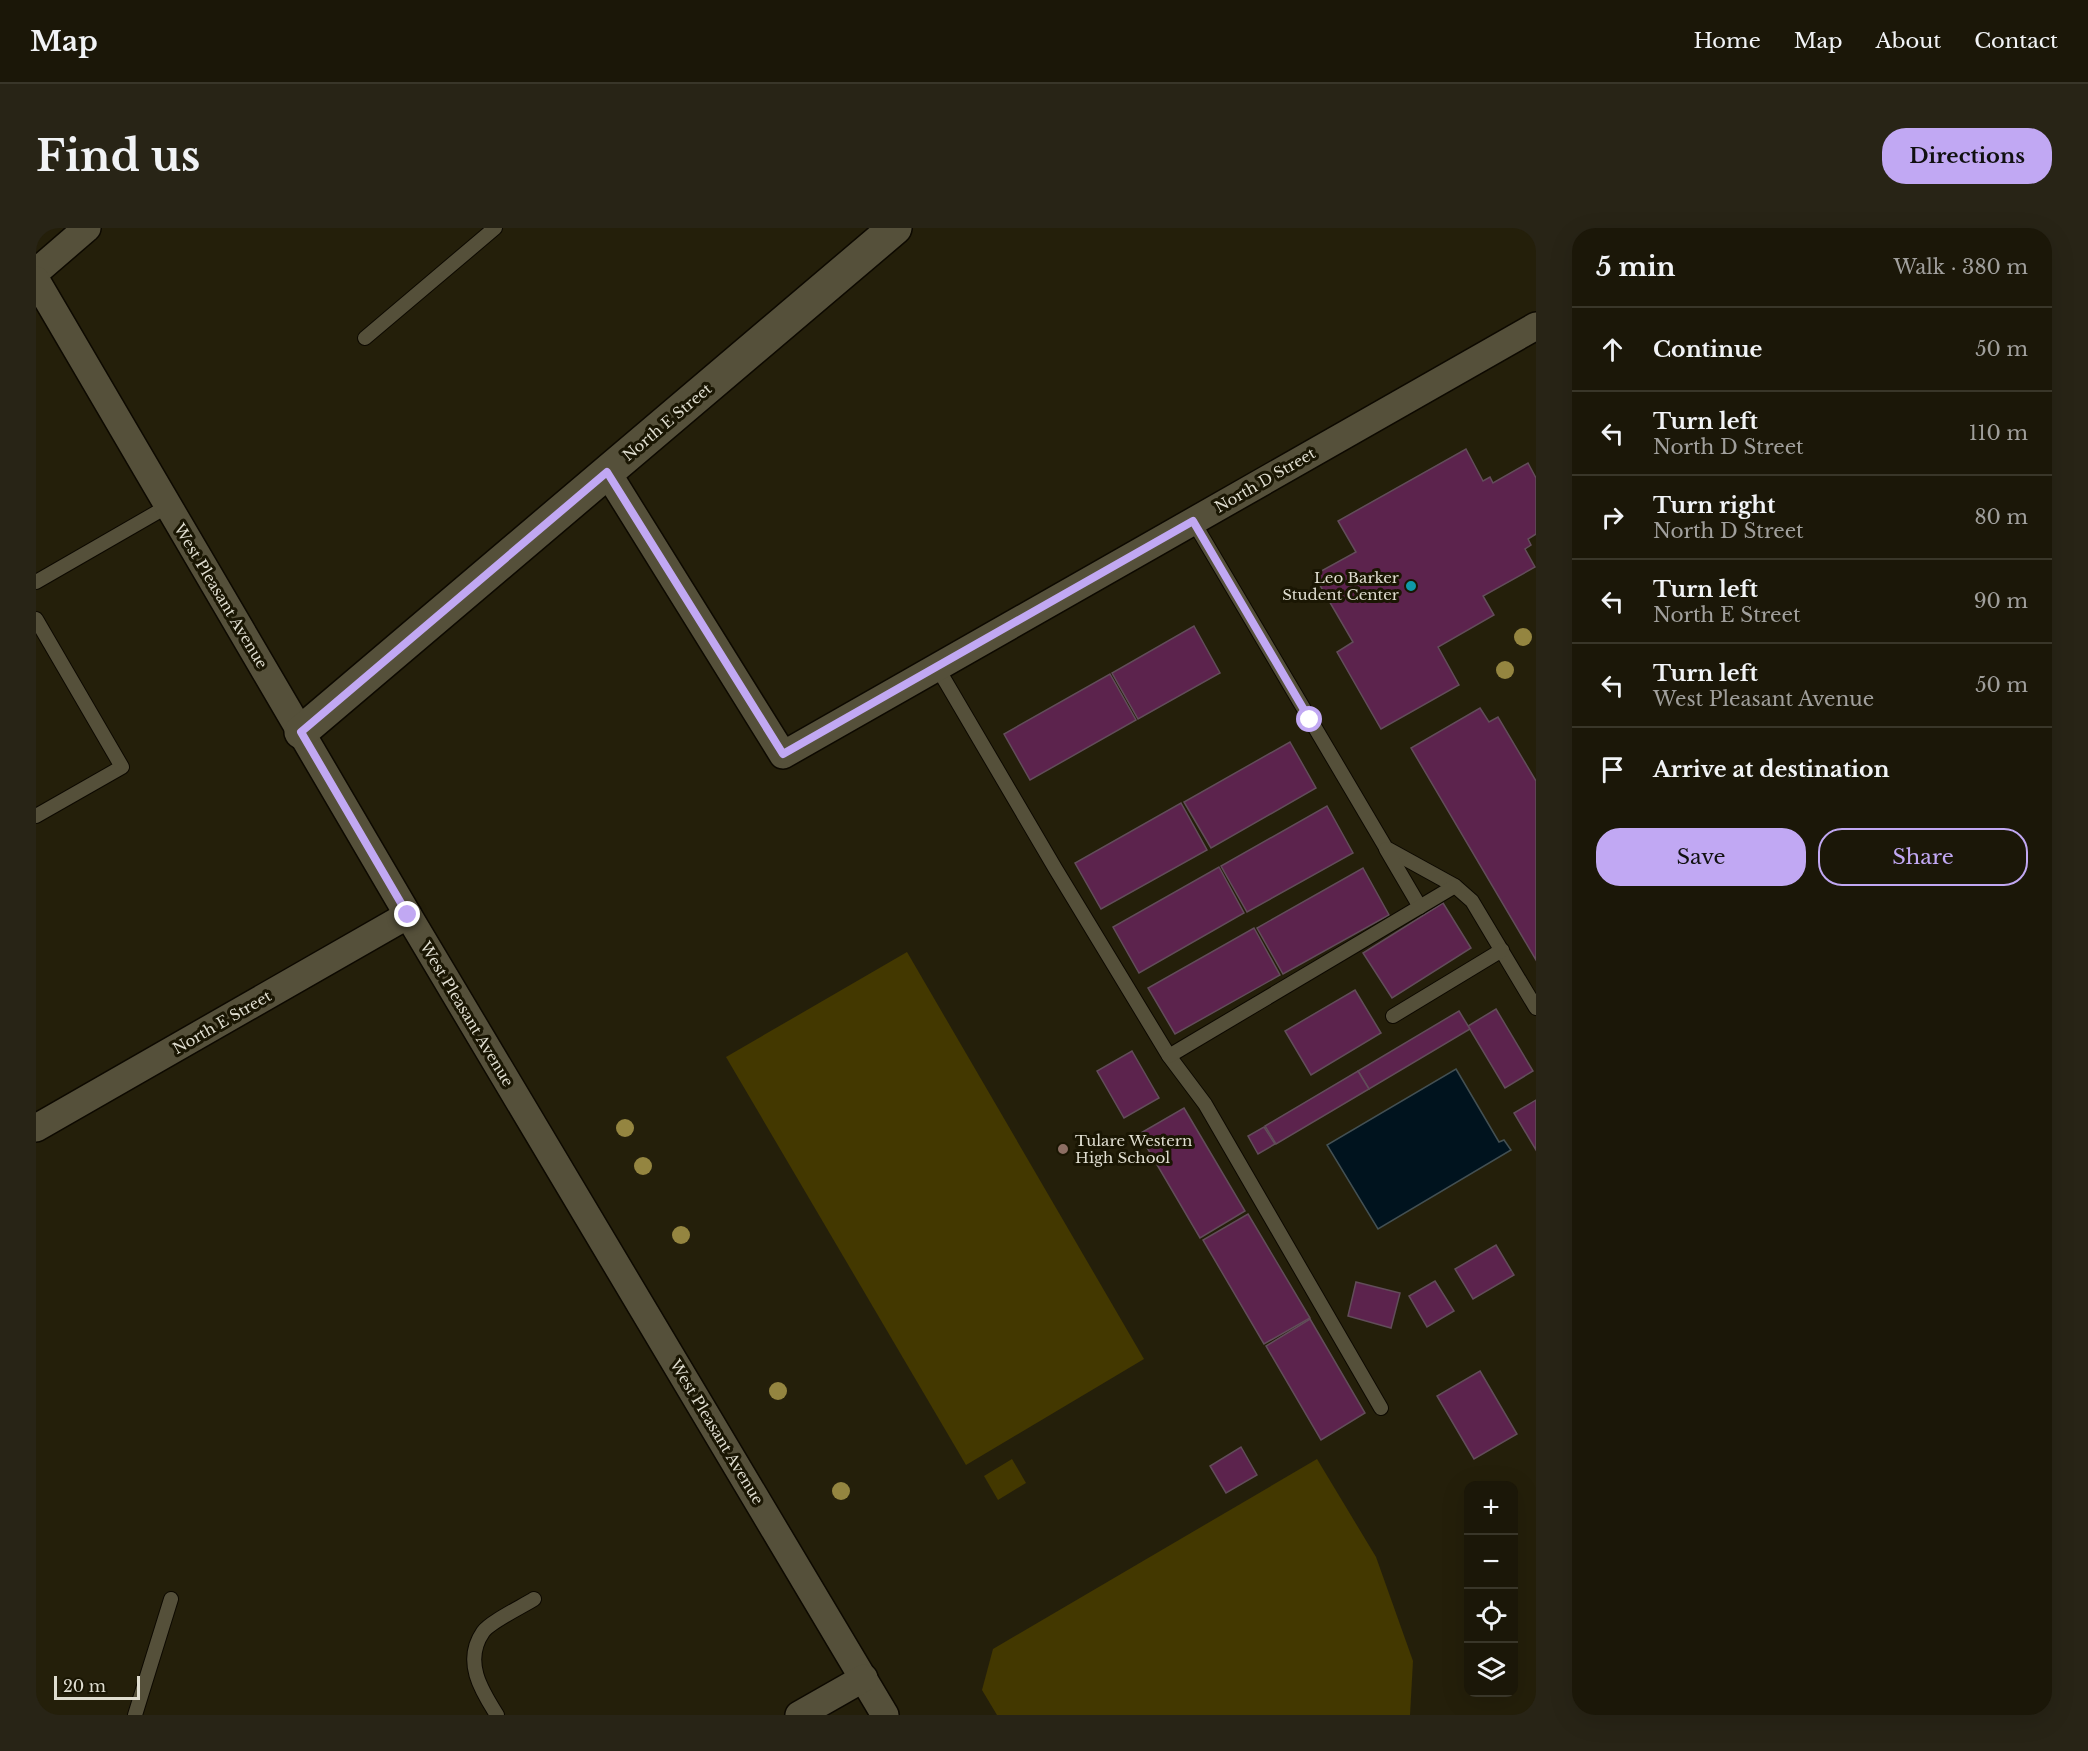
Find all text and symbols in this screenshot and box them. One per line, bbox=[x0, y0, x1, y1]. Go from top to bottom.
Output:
text: Map bbox=[30, 24, 98, 59]
text: Home bbox=[1694, 28, 1761, 54]
text: Map bbox=[1794, 28, 1842, 54]
text: About bbox=[1875, 28, 1941, 54]
text: Contact bbox=[1974, 28, 2058, 54]
button: Directions bbox=[1882, 128, 2052, 184]
text: Find us bbox=[36, 130, 200, 182]
text: 5 min bbox=[1596, 251, 1675, 283]
text: Walk · 380 m bbox=[1894, 255, 2028, 279]
icon: ahead bbox=[1596, 333, 1629, 366]
text: Continue bbox=[1653, 336, 1762, 363]
text: 50 m bbox=[1975, 337, 2028, 361]
street label: North E Street bbox=[619, 379, 716, 465]
text: Turn left bbox=[1653, 408, 1758, 435]
icon: left bbox=[1596, 417, 1629, 450]
text: 110 m bbox=[1969, 421, 2028, 445]
text: North D Street bbox=[1653, 435, 1804, 459]
street label: North D Street bbox=[1211, 443, 1319, 516]
text: Turn right bbox=[1653, 492, 1775, 519]
icon: right bbox=[1596, 501, 1629, 534]
text: 80 m bbox=[1974, 505, 2028, 529]
street label: West Pleasant Avenue bbox=[170, 519, 272, 672]
text: North D Street bbox=[1653, 519, 1804, 543]
place label: Leo Barker Student Center bbox=[1282, 568, 1400, 604]
text: Turn left bbox=[1653, 576, 1758, 603]
marker: Leo Barker Student Center bbox=[1404, 579, 1418, 593]
icon: left bbox=[1596, 585, 1629, 618]
text: 90 m bbox=[1974, 589, 2028, 613]
text: North E Street bbox=[1653, 603, 1801, 627]
text: Turn left bbox=[1653, 660, 1758, 687]
icon: left bbox=[1596, 669, 1629, 702]
text: 50 m bbox=[1975, 673, 2028, 697]
text: West Pleasant Avenue bbox=[1653, 687, 1874, 711]
route start bbox=[1296, 706, 1322, 732]
icon: arrive bbox=[1596, 753, 1629, 786]
text: Arrive at destination bbox=[1653, 756, 1890, 783]
button: Save bbox=[1596, 828, 1806, 886]
button: Share bbox=[1818, 828, 2028, 886]
route end bbox=[394, 901, 420, 927]
street label: West Pleasant Avenue bbox=[416, 937, 518, 1090]
street label: North E Street bbox=[169, 986, 275, 1058]
place label: Tulare Western High School bbox=[1075, 1131, 1192, 1167]
marker: Tulare Western High School bbox=[1056, 1142, 1070, 1156]
street label: West Pleasant Avenue bbox=[666, 1355, 768, 1508]
map controls bbox=[1464, 1481, 1518, 1697]
button: + bbox=[1464, 1481, 1518, 1535]
button: − bbox=[1464, 1535, 1518, 1589]
button: locate bbox=[1464, 1589, 1518, 1643]
button: layers bbox=[1464, 1643, 1518, 1697]
scale bar bbox=[54, 1673, 140, 1700]
text: 20 m bbox=[63, 1676, 106, 1696]

